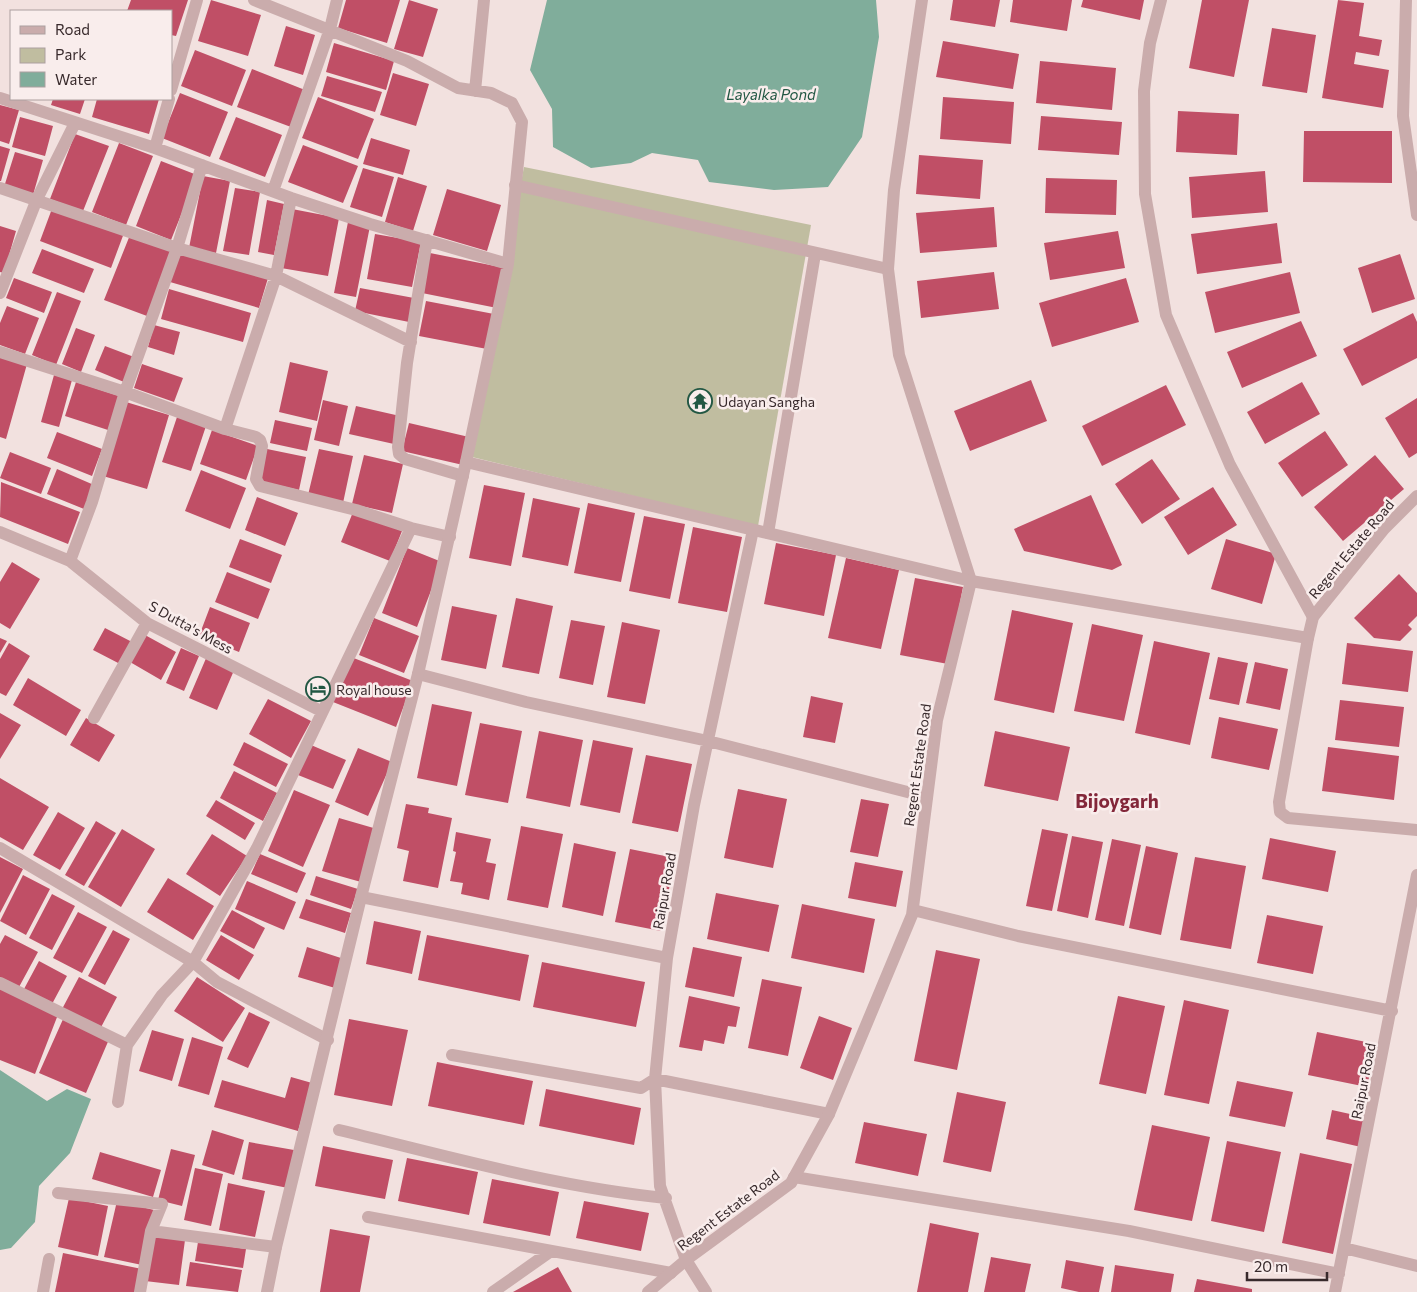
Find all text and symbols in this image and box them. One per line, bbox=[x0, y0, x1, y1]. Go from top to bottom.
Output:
legend bbox=[10, 10, 172, 100]
text: Road bbox=[55, 20, 90, 38]
text: Park bbox=[55, 45, 86, 63]
text: Water bbox=[55, 70, 97, 88]
water label: Layalka Pond bbox=[726, 85, 817, 103]
temple icon: Udayan Sangha bbox=[687, 388, 713, 414]
place label: Udayan Sangha bbox=[718, 393, 815, 410]
street label: Regent Estate Road bbox=[1305, 496, 1397, 602]
street label: S Dutta's Mess bbox=[146, 597, 236, 657]
hotel icon: Royal house bbox=[305, 676, 331, 702]
place label: Royal house bbox=[336, 681, 412, 698]
street label: Regent Estate Road bbox=[900, 703, 934, 827]
district label: Bijoygarh bbox=[1075, 789, 1159, 812]
street label: Raipur Road bbox=[649, 851, 679, 931]
street label: Raipur Road bbox=[1347, 1041, 1379, 1121]
street label: Regent Estate Road bbox=[674, 1166, 782, 1254]
scale bar bbox=[1247, 1250, 1327, 1282]
text: 20 m bbox=[1254, 1257, 1288, 1275]

